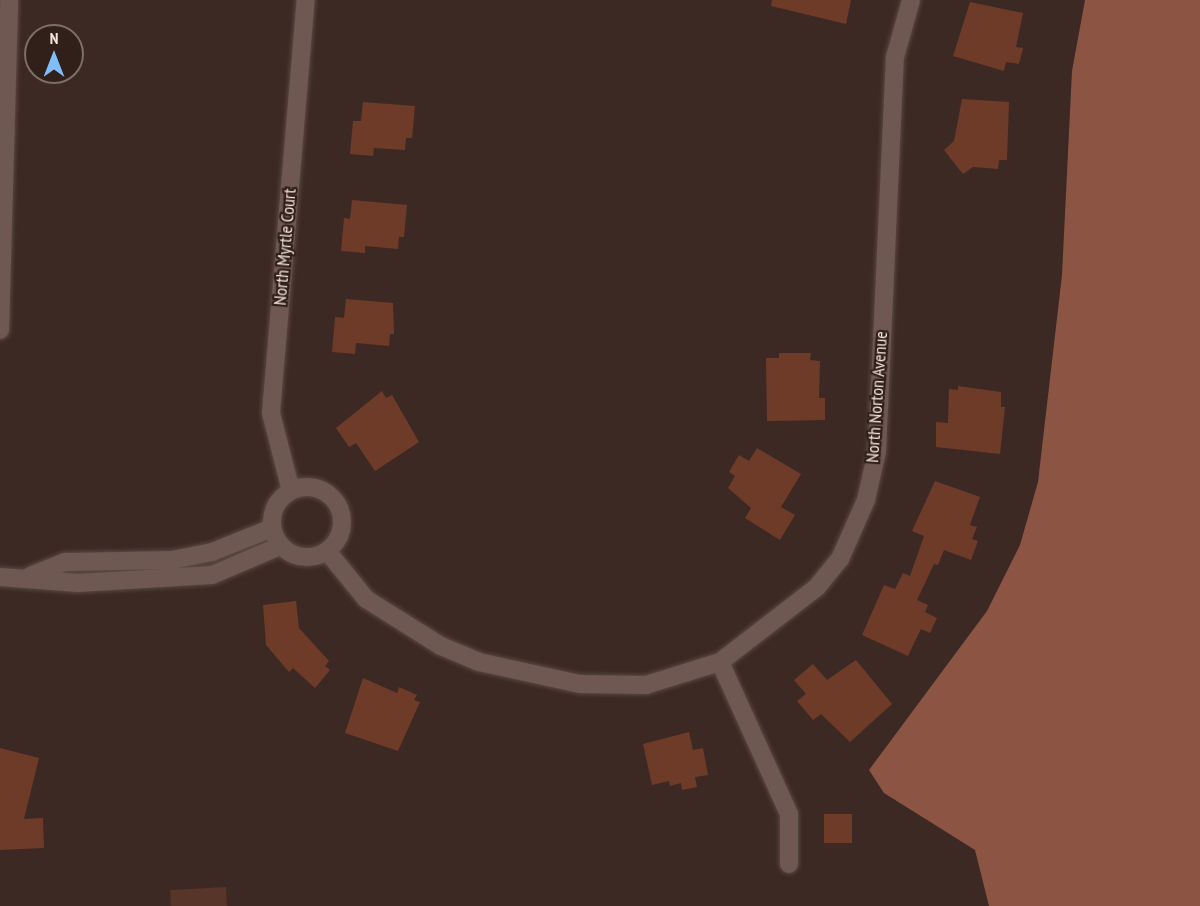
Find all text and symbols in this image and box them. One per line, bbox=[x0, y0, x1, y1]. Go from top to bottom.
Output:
north arrow bbox=[24, 24, 84, 84]
text: N bbox=[50, 28, 58, 48]
street label: North Myrtle Court bbox=[269, 188, 301, 306]
street label: North Norton Avenue bbox=[862, 330, 892, 464]

